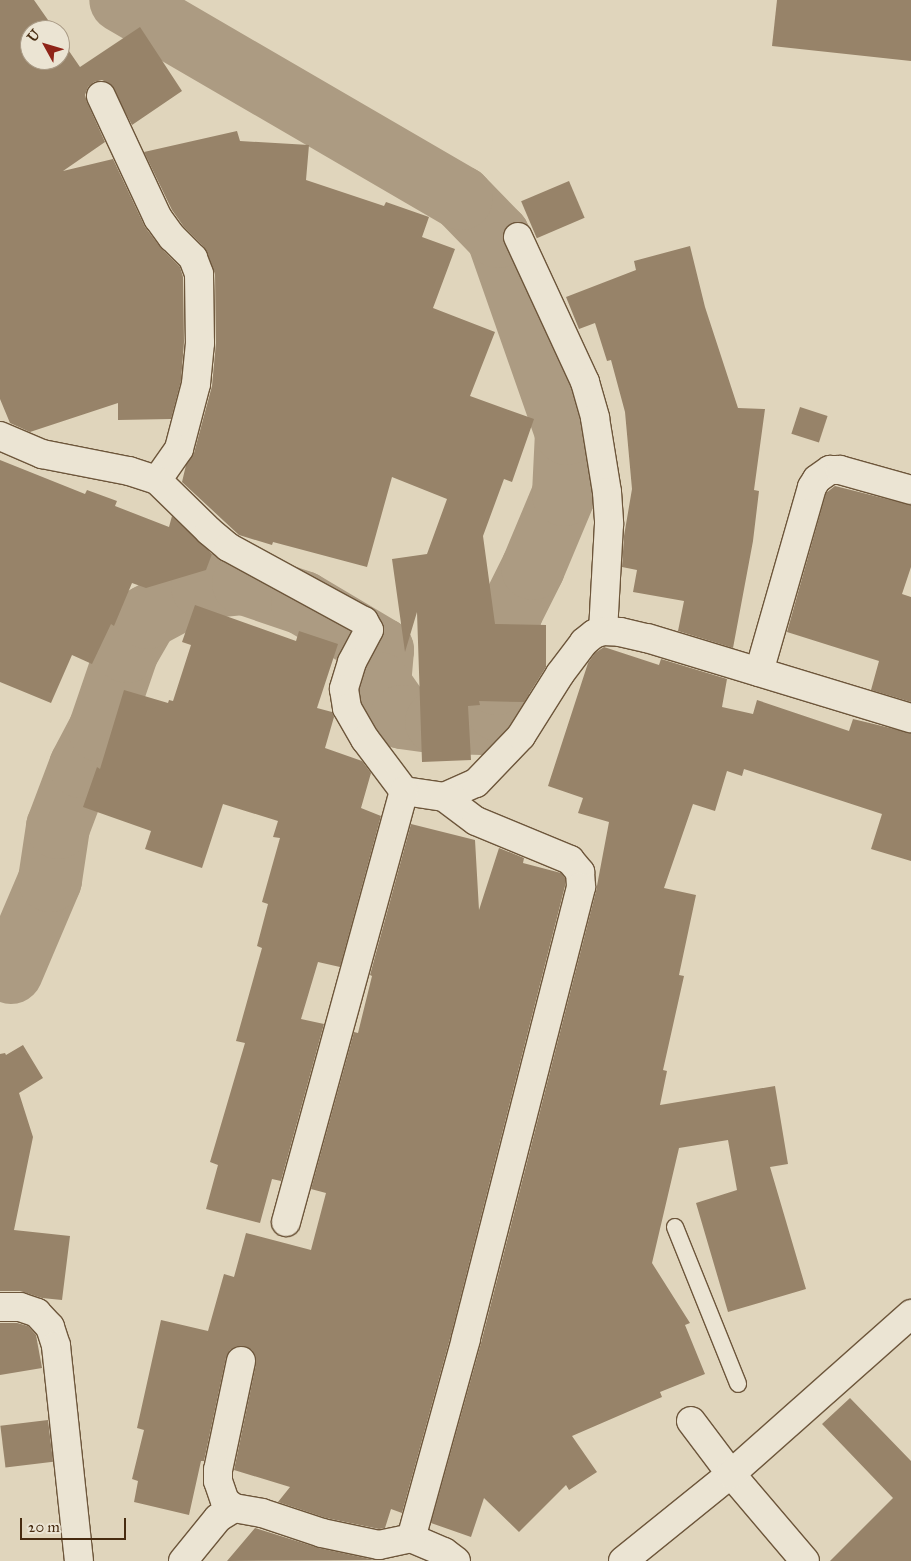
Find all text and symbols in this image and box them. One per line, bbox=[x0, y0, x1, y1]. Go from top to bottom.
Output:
north arrow bbox=[20, 20, 70, 70]
text: U bbox=[24, 26, 44, 46]
scale bar bbox=[22, 1508, 129, 1540]
text: 20 m bbox=[28, 1518, 60, 1536]

